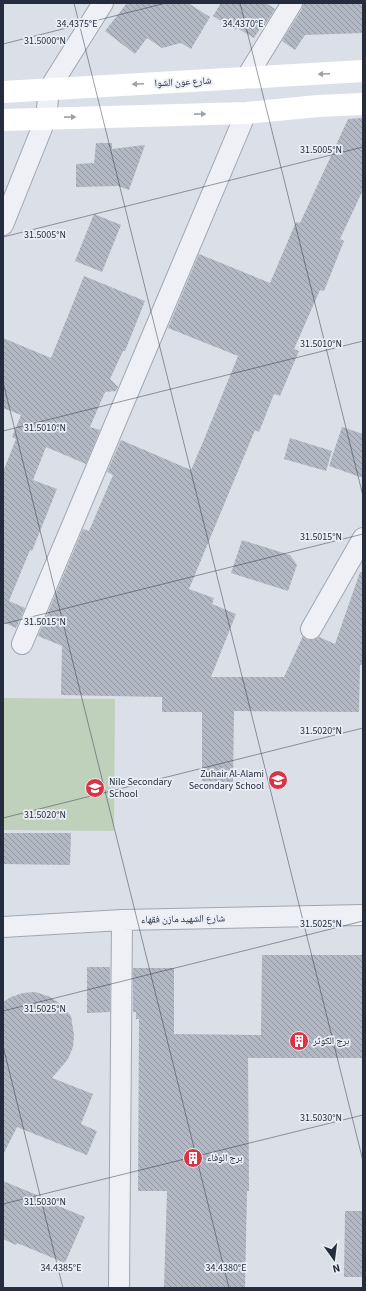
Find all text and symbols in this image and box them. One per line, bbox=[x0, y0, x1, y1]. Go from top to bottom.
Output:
text: 34.4375°E bbox=[57, 17, 97, 31]
text: 34.4370°E bbox=[223, 17, 263, 31]
text: 31.5000°N bbox=[24, 34, 66, 48]
one-way arrow bbox=[318, 70, 330, 77]
street label: شارع عون الشوا bbox=[154, 74, 212, 90]
one-way arrow bbox=[131, 81, 144, 87]
one-way arrow bbox=[194, 111, 207, 117]
one-way arrow bbox=[64, 114, 76, 121]
text: 31.5005°N bbox=[300, 143, 342, 157]
text: 31.5005°N bbox=[24, 228, 66, 242]
text: 31.5010°N bbox=[300, 337, 342, 351]
text: 31.5010°N bbox=[24, 421, 66, 435]
text: 31.5015°N bbox=[300, 530, 342, 544]
text: 31.5015°N bbox=[24, 615, 66, 629]
text: 31.5020°N bbox=[300, 724, 342, 738]
place label: Zuhair Al-Alami Secondary School bbox=[189, 767, 264, 793]
school or university icon: Zuhair Al-Alami Secondary School bbox=[267, 769, 289, 791]
place label: Nile Secondary School bbox=[109, 775, 172, 801]
school or university icon: Nile Secondary School bbox=[84, 777, 106, 799]
text: 31.5020°N bbox=[24, 808, 66, 822]
street label: شارع الشهيد مازن فقهاء bbox=[141, 911, 225, 927]
text: 31.5025°N bbox=[300, 917, 342, 931]
text: 31.5025°N bbox=[24, 1002, 66, 1016]
building icon: برج الكوثر bbox=[288, 1030, 310, 1052]
place label: برج الكوثر bbox=[312, 1034, 350, 1048]
text: 31.5030°N bbox=[300, 1111, 342, 1125]
building icon: برج الوفاء bbox=[182, 1147, 204, 1169]
place label: برج الوفاء bbox=[207, 1151, 243, 1165]
text: 31.5030°N bbox=[24, 1195, 66, 1209]
north arrow bbox=[314, 1239, 354, 1279]
text: N bbox=[331, 1260, 342, 1276]
text: 34.4385°E bbox=[41, 1261, 81, 1275]
text: 34.4380°E bbox=[206, 1261, 246, 1275]

